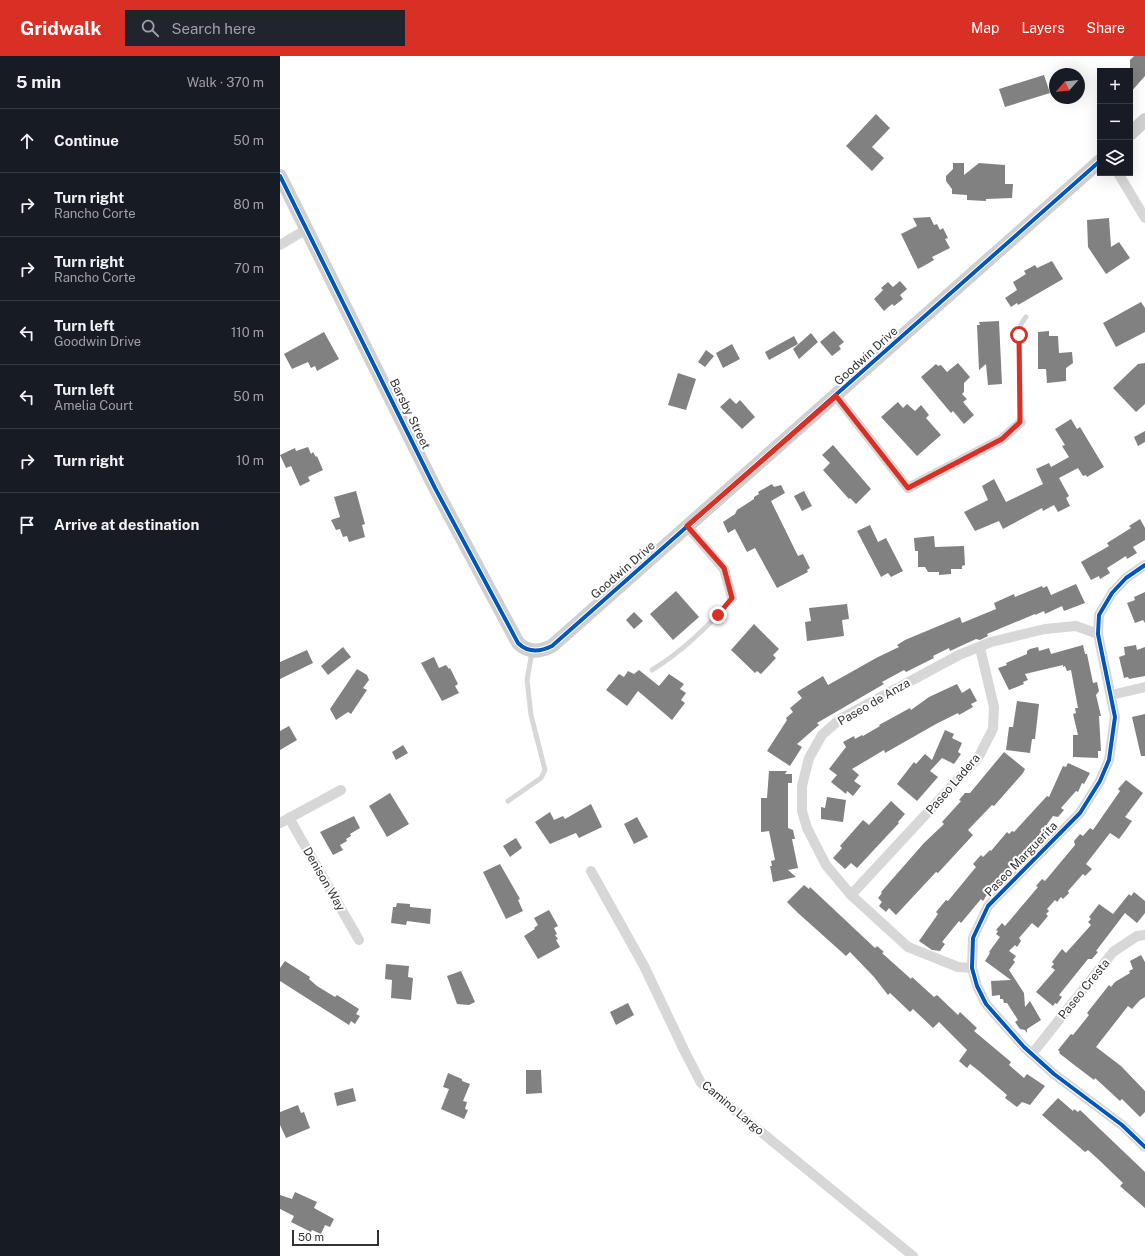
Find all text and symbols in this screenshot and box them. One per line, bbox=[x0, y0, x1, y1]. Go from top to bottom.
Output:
search box bbox=[125, 10, 405, 46]
text: Gridwalk bbox=[20, 17, 101, 39]
icon: search bbox=[139, 17, 161, 39]
text: Search here bbox=[171, 20, 256, 37]
text: Map bbox=[971, 20, 999, 36]
text: Layers bbox=[1021, 20, 1065, 36]
text: Share bbox=[1087, 20, 1125, 36]
north arrow bbox=[1049, 68, 1085, 104]
map controls bbox=[1097, 68, 1133, 176]
button: + bbox=[1097, 68, 1133, 104]
text: 5 min bbox=[16, 72, 61, 92]
text: Walk · 370 m bbox=[187, 75, 264, 90]
button: − bbox=[1097, 104, 1133, 140]
icon: ahead bbox=[16, 130, 38, 152]
text: Continue bbox=[54, 132, 119, 149]
text: 50 m bbox=[233, 133, 264, 148]
button: layers bbox=[1097, 140, 1133, 176]
text: Turn right bbox=[54, 189, 124, 206]
icon: right bbox=[16, 194, 38, 216]
text: 80 m bbox=[233, 197, 264, 212]
text: Rancho Corte bbox=[54, 206, 136, 221]
text: Turn right bbox=[54, 253, 124, 270]
icon: right bbox=[16, 258, 38, 280]
text: 70 m bbox=[234, 261, 264, 276]
text: Rancho Corte bbox=[54, 270, 136, 285]
text: Turn left bbox=[54, 317, 115, 334]
icon: left bbox=[16, 322, 38, 344]
street label: Goodwin Drive bbox=[831, 324, 901, 388]
text: 110 m bbox=[231, 325, 264, 340]
route start bbox=[1010, 326, 1028, 344]
text: Goodwin Drive bbox=[54, 334, 141, 349]
street label: Barsby Street bbox=[387, 376, 433, 452]
text: Turn left bbox=[54, 381, 115, 398]
icon: left bbox=[16, 386, 38, 408]
text: 50 m bbox=[233, 389, 264, 404]
text: Amelia Court bbox=[54, 398, 133, 413]
icon: right bbox=[16, 450, 38, 472]
text: Turn right bbox=[54, 452, 124, 469]
text: 10 m bbox=[236, 453, 264, 468]
icon: arrive bbox=[16, 514, 38, 536]
text: Arrive at destination bbox=[54, 516, 199, 533]
street label: Goodwin Drive bbox=[588, 538, 658, 602]
route end bbox=[709, 606, 727, 624]
street label: Paseo de Anza bbox=[835, 676, 913, 728]
street label: Paseo Ladera bbox=[923, 751, 983, 817]
street label: Paseo Marguerita bbox=[982, 819, 1060, 899]
street label: Denison Way bbox=[300, 845, 348, 914]
street label: Paseo Cresta bbox=[1055, 956, 1113, 1022]
street label: Camino Largo bbox=[699, 1078, 767, 1138]
scale bar bbox=[292, 1228, 379, 1247]
text: 50 m bbox=[298, 1231, 324, 1243]

